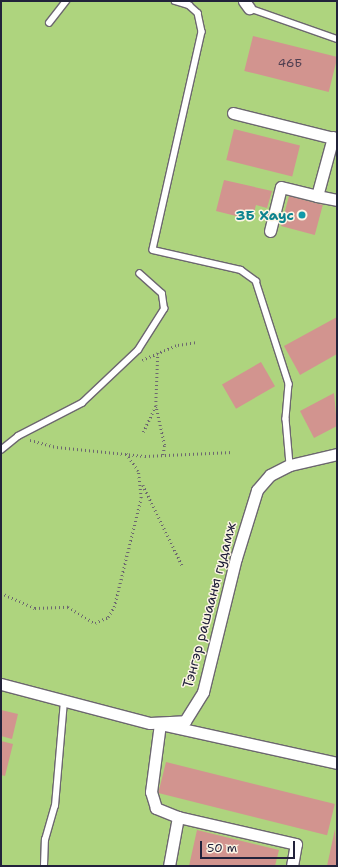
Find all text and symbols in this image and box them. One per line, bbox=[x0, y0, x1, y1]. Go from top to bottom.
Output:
house number: 46Б bbox=[278, 57, 302, 71]
place label: 3Б Хаус bbox=[235, 207, 294, 223]
marker: 3Б Хаус bbox=[297, 210, 307, 220]
street label: Тэнгэр рашааны гудамж bbox=[179, 520, 239, 690]
scale bar bbox=[202, 833, 297, 859]
text: 50 m bbox=[207, 840, 237, 856]

